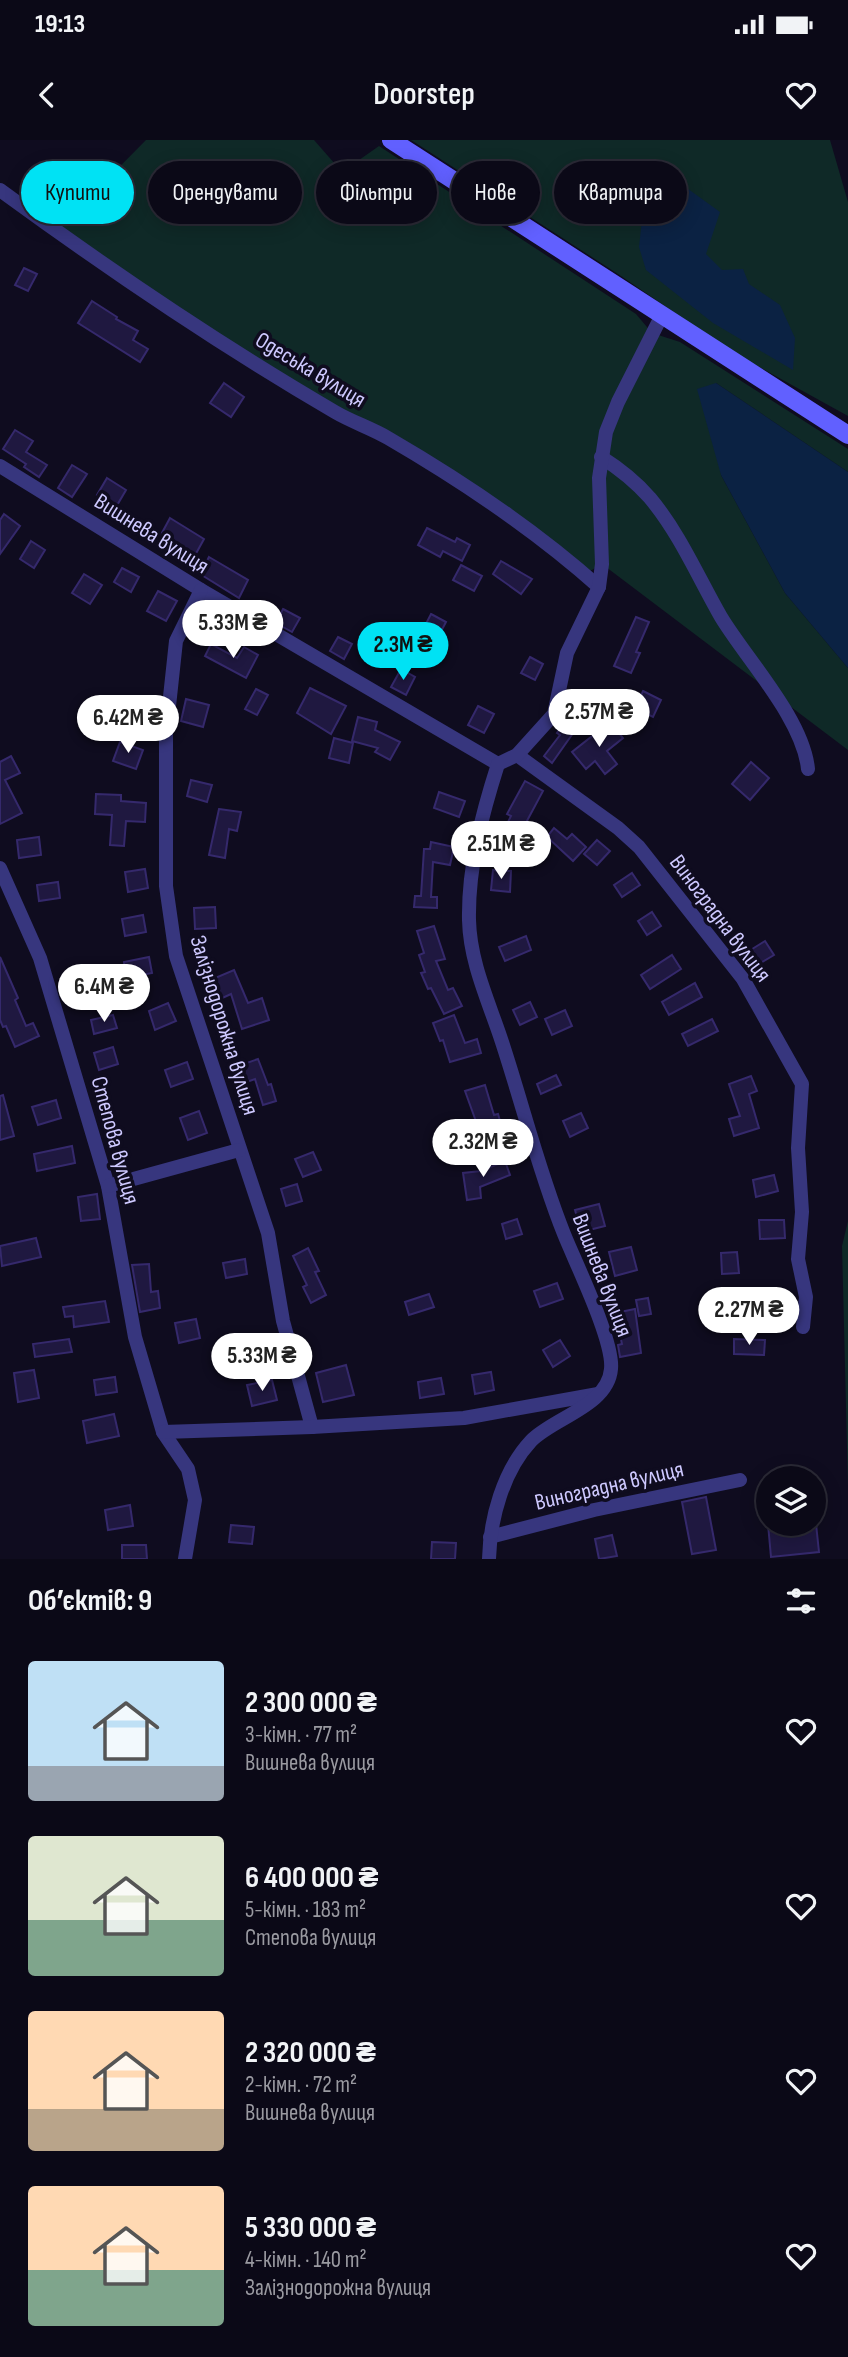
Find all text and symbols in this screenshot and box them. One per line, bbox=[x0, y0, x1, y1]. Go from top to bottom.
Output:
text: 19:13 bbox=[35, 9, 85, 40]
text: Doorstep bbox=[373, 75, 475, 114]
icon: back bbox=[28, 76, 66, 114]
icon: heart bbox=[782, 76, 820, 114]
chip: Купити bbox=[21, 161, 134, 224]
chip: Орендувати bbox=[148, 161, 302, 224]
chip: Фільтри bbox=[316, 161, 437, 224]
chip: Нове bbox=[451, 161, 540, 224]
chip: Квартира bbox=[554, 161, 687, 224]
street label: Одеська вулиця bbox=[250, 326, 371, 414]
street label: Вишнева вулиця bbox=[89, 488, 214, 580]
pin: 5.33M ₴ bbox=[168, 601, 298, 660]
text: 5.33M ₴ bbox=[198, 609, 268, 637]
pin: 2.3M ₴ bbox=[346, 622, 460, 682]
text: 2.3M ₴ bbox=[373, 631, 433, 659]
pin: 2.57M ₴ bbox=[534, 690, 664, 749]
pin: 6.42M ₴ bbox=[63, 696, 193, 755]
text: 2.57M ₴ bbox=[565, 698, 633, 726]
text: 6.42M ₴ bbox=[93, 704, 163, 732]
pin: 2.51M ₴ bbox=[436, 822, 566, 881]
text: 2.51M ₴ bbox=[467, 830, 535, 858]
street label: Виноградна вулиця bbox=[663, 849, 777, 988]
street label: Залізнодорожна вулиця bbox=[183, 932, 265, 1118]
pin: 6.4M ₴ bbox=[47, 964, 161, 1024]
text: 6.4M ₴ bbox=[74, 973, 134, 1001]
street label: Степова вулиця bbox=[85, 1073, 146, 1207]
pin: 2.32M ₴ bbox=[418, 1119, 548, 1179]
text: 2.32M ₴ bbox=[448, 1128, 518, 1156]
street label: Вишнева вулиця bbox=[566, 1210, 638, 1341]
pin: 2.27M ₴ bbox=[684, 1288, 814, 1347]
text: 2.27M ₴ bbox=[714, 1296, 784, 1324]
pin: 5.33M ₴ bbox=[197, 1334, 327, 1393]
text: 5.33M ₴ bbox=[227, 1342, 297, 1370]
street label: Виноградна вулиця bbox=[532, 1455, 686, 1517]
map controls bbox=[756, 1466, 826, 1536]
button: layers bbox=[756, 1466, 826, 1536]
icon: filters bbox=[782, 1582, 820, 1620]
text: Об’єктів: 9 bbox=[28, 1583, 152, 1619]
text: 2 300 000 ₴ bbox=[245, 1685, 377, 1721]
icon: home bbox=[84, 1689, 168, 1773]
icon: heart bbox=[782, 1712, 820, 1750]
text: 3-кімн. · 77 m² bbox=[245, 1721, 357, 1749]
text: Вишнева вулиця bbox=[245, 1749, 375, 1777]
text: 6 400 000 ₴ bbox=[245, 1860, 379, 1896]
icon: home bbox=[84, 1864, 168, 1948]
icon: heart bbox=[782, 1887, 820, 1925]
text: 5-кімн. · 183 m² bbox=[245, 1896, 366, 1924]
text: Степова вулиця bbox=[245, 1924, 376, 1952]
text: 2 320 000 ₴ bbox=[245, 2035, 376, 2071]
icon: home bbox=[84, 2039, 168, 2123]
icon: heart bbox=[782, 2062, 820, 2100]
text: 2-кімн. · 72 m² bbox=[245, 2071, 357, 2099]
text: Вишнева вулиця bbox=[245, 2099, 375, 2127]
text: 5 330 000 ₴ bbox=[245, 2210, 376, 2246]
icon: home bbox=[84, 2214, 168, 2298]
icon: heart bbox=[782, 2237, 820, 2275]
text: 4-кімн. · 140 m² bbox=[245, 2246, 367, 2274]
text: Залізнодорожна вулиця bbox=[245, 2274, 431, 2302]

